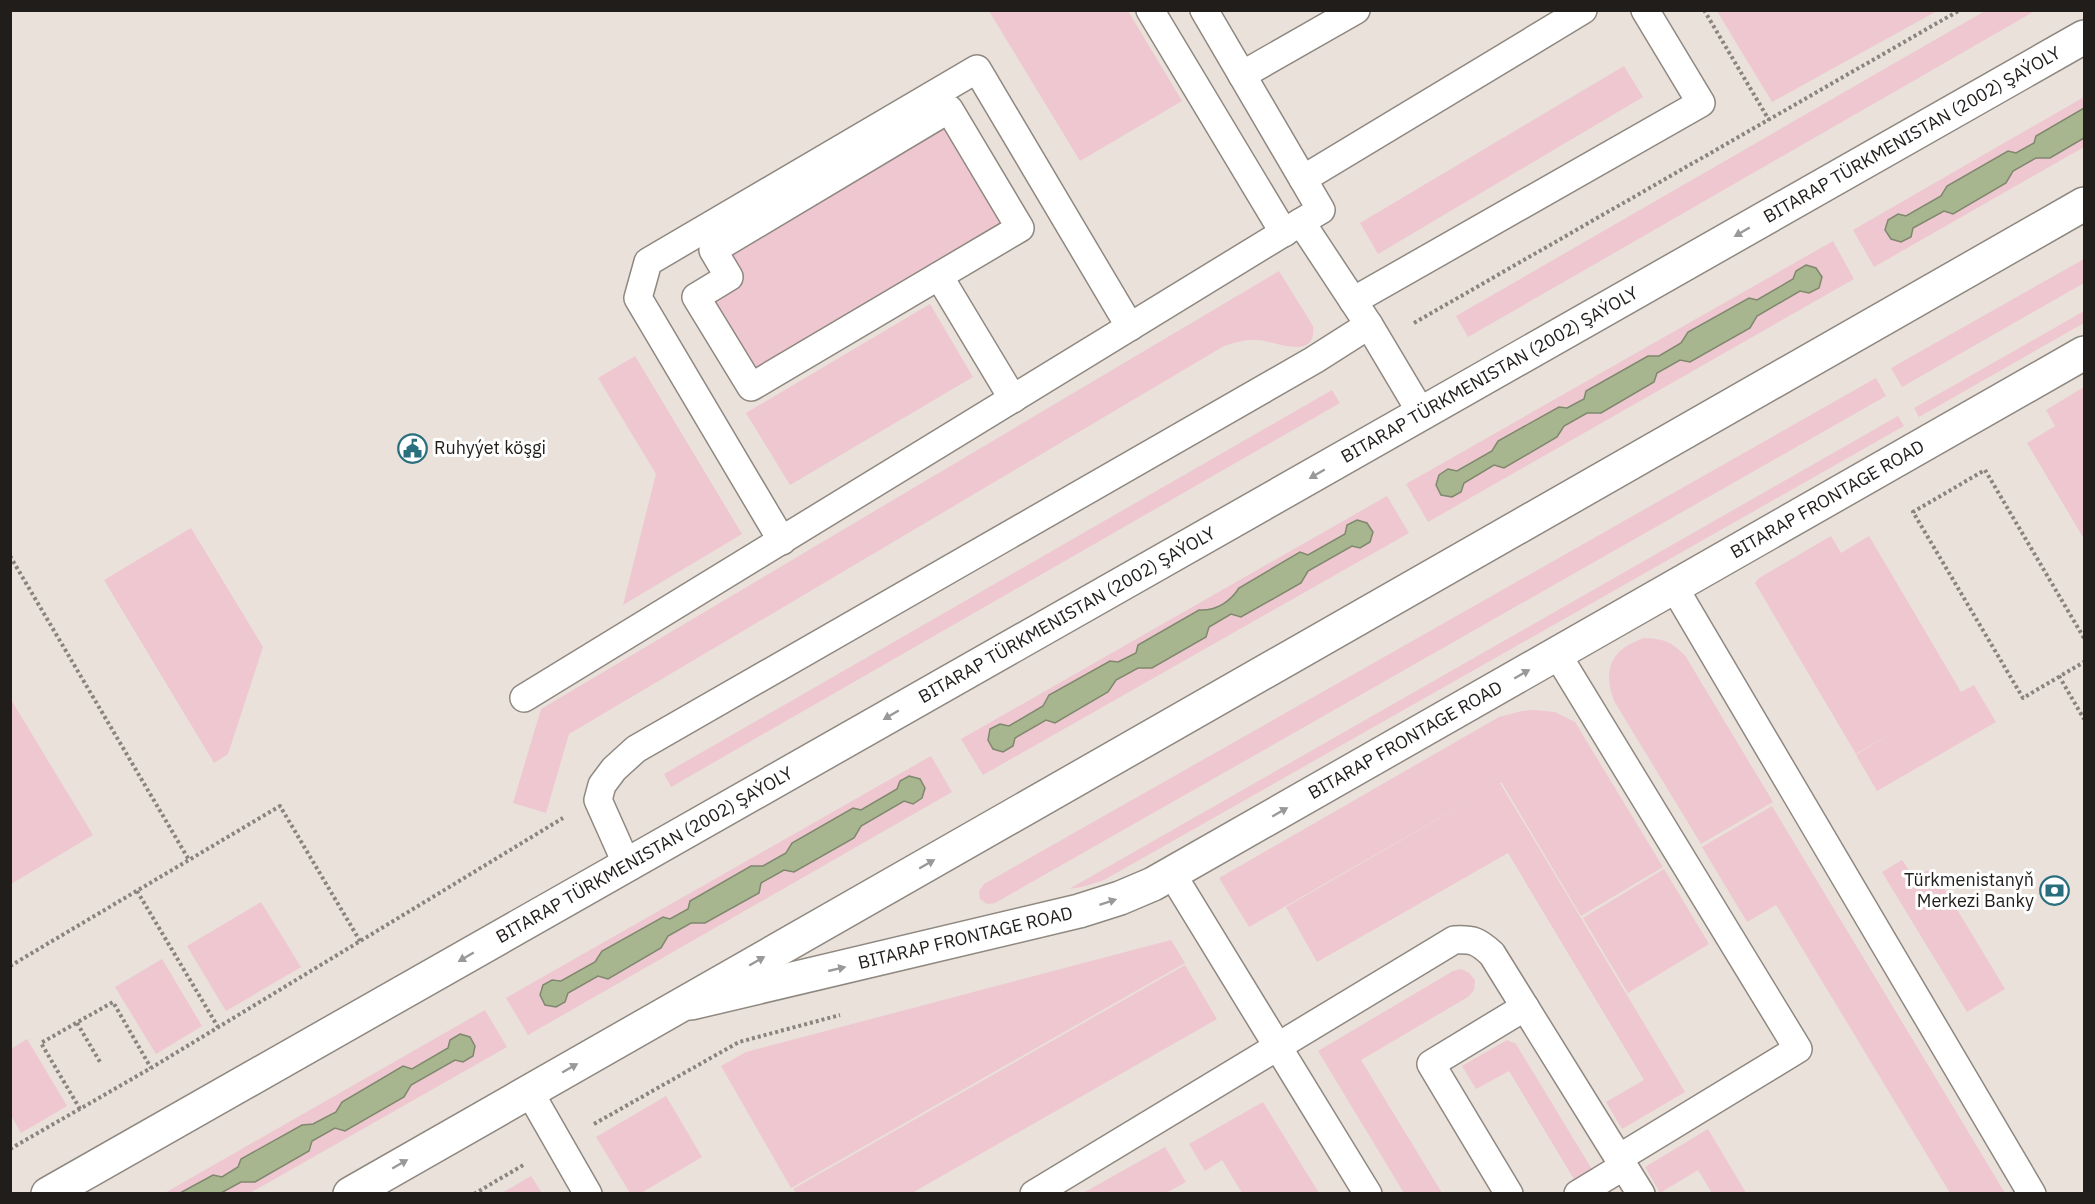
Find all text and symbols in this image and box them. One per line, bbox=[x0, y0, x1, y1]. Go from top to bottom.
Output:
street label: BITARAP TÜRKMENISTAN (2002) ŞAÝOLY bbox=[1759, 41, 2065, 228]
one-way arrow bbox=[1733, 227, 1750, 237]
street label: BITARAP TÜRKMENISTAN (2002) ŞAÝOLY bbox=[1337, 281, 1642, 468]
public building icon: Ruhyýet köşgi bbox=[397, 432, 429, 464]
street label: BITARAP FRONTAGE ROAD bbox=[1726, 434, 1928, 563]
place label: Ruhyýet köşgi bbox=[434, 436, 546, 459]
one-way arrow bbox=[1308, 469, 1325, 479]
street label: BITARAP TÜRKMENISTAN (2002) ŞAÝOLY bbox=[914, 521, 1220, 708]
one-way arrow bbox=[1514, 669, 1531, 679]
street label: BITARAP FRONTAGE ROAD bbox=[1304, 675, 1506, 804]
one-way arrow bbox=[883, 710, 900, 720]
street label: BITARAP TÜRKMENISTAN (2002) ŞAÝOLY bbox=[492, 761, 797, 948]
one-way arrow bbox=[1272, 807, 1289, 817]
one-way arrow bbox=[919, 859, 936, 869]
place label: Türkmenistanyň Merkezi Banky bbox=[1904, 868, 2034, 912]
bank icon: Türkmenistanyň Merkezi Banky bbox=[2039, 874, 2071, 906]
one-way arrow bbox=[1099, 897, 1117, 906]
street label: BITARAP FRONTAGE ROAD bbox=[856, 901, 1075, 974]
one-way arrow bbox=[458, 951, 474, 962]
one-way arrow bbox=[749, 956, 766, 966]
one-way arrow bbox=[828, 964, 847, 973]
one-way arrow bbox=[562, 1062, 578, 1073]
one-way arrow bbox=[392, 1160, 409, 1170]

